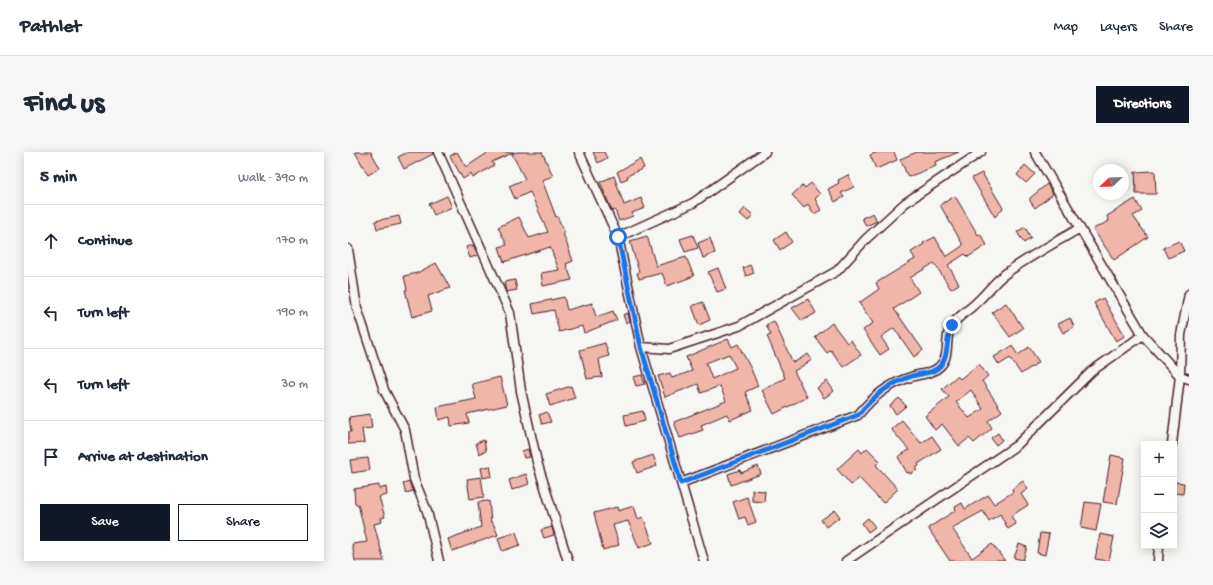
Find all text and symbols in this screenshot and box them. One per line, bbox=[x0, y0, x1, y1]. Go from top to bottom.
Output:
text: Pathlet bbox=[20, 16, 81, 39]
text: Map bbox=[1054, 19, 1078, 36]
text: Layers bbox=[1100, 19, 1137, 36]
text: Share bbox=[1159, 19, 1193, 36]
button: Directions bbox=[1096, 86, 1189, 123]
text: Find us bbox=[24, 88, 104, 121]
north arrow bbox=[1093, 164, 1129, 200]
text: 5 min bbox=[40, 168, 77, 188]
text: Walk · 390 m bbox=[238, 171, 308, 186]
route start bbox=[609, 228, 627, 246]
icon: ahead bbox=[40, 230, 62, 252]
text: Continue bbox=[78, 232, 132, 250]
text: 170 m bbox=[276, 233, 308, 248]
icon: left bbox=[40, 302, 62, 324]
text: Turn left bbox=[78, 304, 129, 322]
text: 190 m bbox=[277, 305, 308, 320]
route end bbox=[943, 316, 961, 334]
icon: left bbox=[40, 374, 62, 396]
text: Turn left bbox=[78, 376, 129, 394]
text: 30 m bbox=[282, 377, 308, 392]
map controls bbox=[1141, 441, 1177, 549]
button: + bbox=[1141, 441, 1177, 477]
icon: arrive bbox=[40, 446, 62, 468]
text: Arrive at destination bbox=[78, 448, 208, 466]
button: − bbox=[1141, 477, 1177, 513]
button: Save bbox=[40, 504, 170, 541]
button: Share bbox=[178, 504, 308, 541]
button: layers bbox=[1141, 513, 1177, 549]

